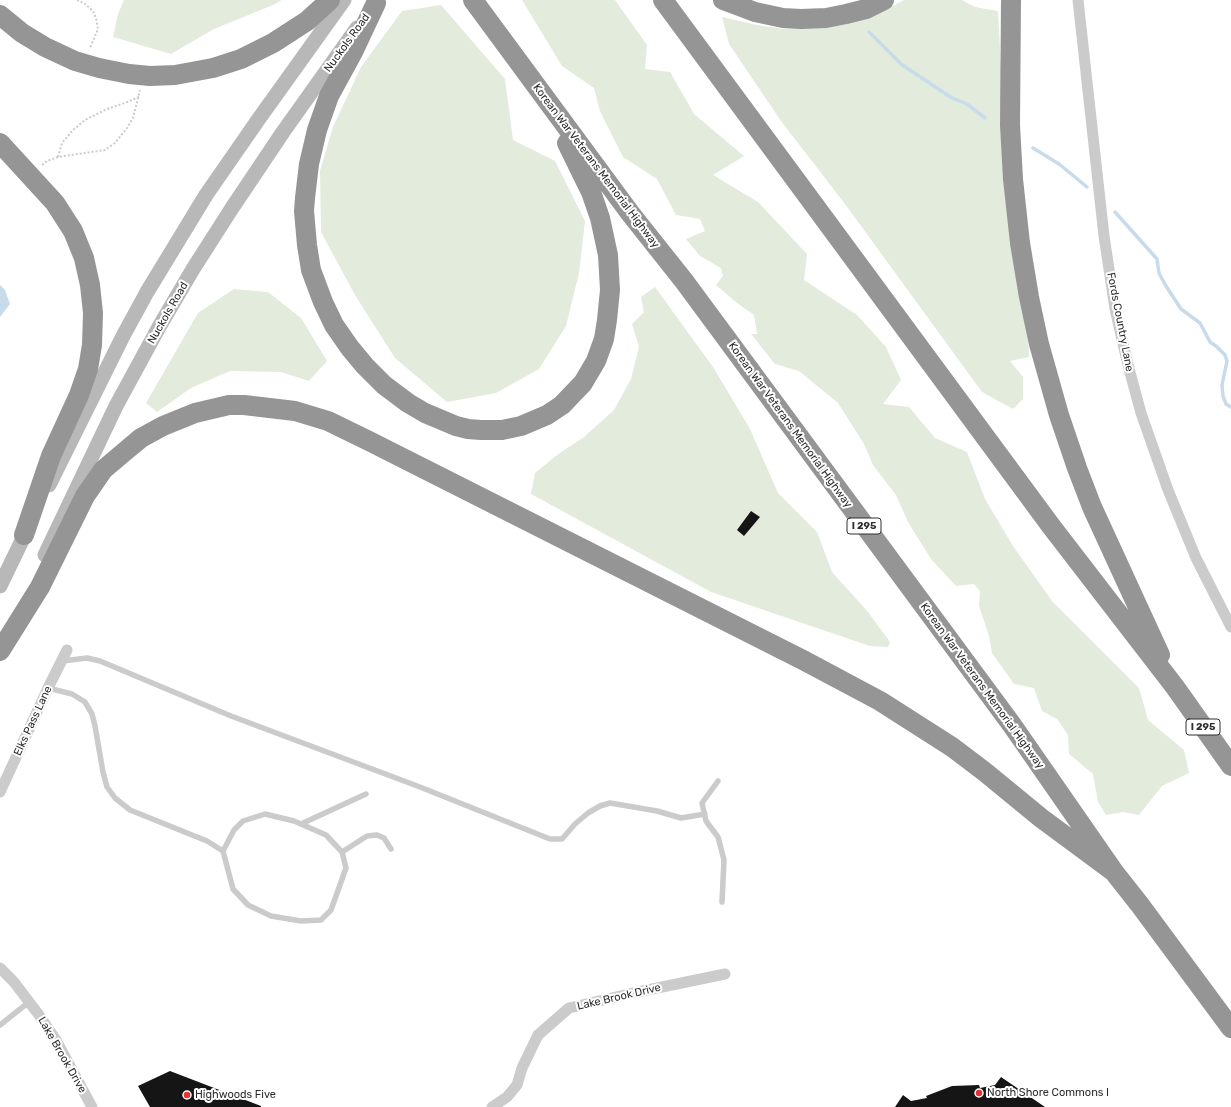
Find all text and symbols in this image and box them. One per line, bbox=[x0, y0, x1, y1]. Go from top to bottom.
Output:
street label: Nuckols Road bbox=[321, 11, 373, 75]
street label: Korean War Veterans Memorial Highway bbox=[530, 81, 662, 251]
street label: Fords Country Lane bbox=[1104, 271, 1136, 373]
street label: Nuckols Road bbox=[145, 280, 191, 346]
street label: Korean War Veterans Memorial Highway bbox=[725, 339, 855, 511]
road number: I 295 bbox=[847, 518, 881, 534]
street label: Korean War Veterans Memorial Highway bbox=[917, 600, 1047, 772]
street label: Elks Pass Lane bbox=[11, 684, 55, 758]
road number: I 295 bbox=[1186, 719, 1220, 735]
street label: Lake Brook Drive bbox=[576, 981, 662, 1013]
street label: Lake Brook Drive bbox=[35, 1015, 89, 1095]
place label: North Shore Commons I bbox=[987, 1086, 1109, 1100]
place label: Highwoods Five bbox=[195, 1088, 276, 1102]
marker: North Shore Commons I bbox=[974, 1088, 984, 1098]
marker: Highwoods Five bbox=[182, 1090, 192, 1100]

